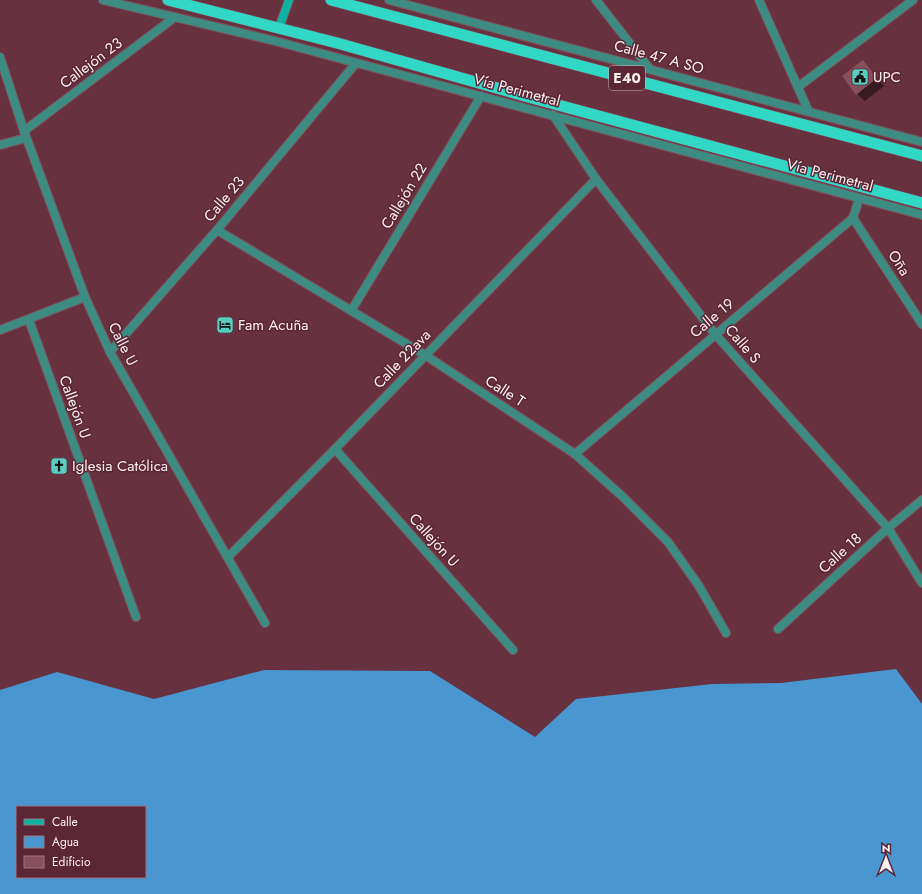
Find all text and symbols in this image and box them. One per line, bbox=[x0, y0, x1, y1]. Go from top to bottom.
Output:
street label: Callejón 23 bbox=[55, 32, 127, 94]
street label: Calle 47 A SO bbox=[612, 34, 707, 80]
road number: E40 bbox=[609, 66, 645, 90]
place label: UPC bbox=[873, 66, 901, 88]
public building icon: UPC bbox=[850, 67, 870, 87]
street label: Vía Perimetral bbox=[471, 68, 563, 112]
street label: Vía Perimetral bbox=[784, 153, 876, 197]
street label: Callejón 22 bbox=[376, 159, 432, 233]
street label: Calle 23 bbox=[198, 171, 250, 227]
street label: Oña bbox=[882, 246, 916, 280]
street label: Calle 19 bbox=[685, 293, 739, 343]
place label: Fam Acuña bbox=[238, 314, 309, 336]
hotel icon: Fam Acuña bbox=[215, 315, 235, 335]
street label: Calle U bbox=[103, 319, 143, 369]
street label: Calle S bbox=[720, 320, 766, 368]
street label: Calle 22ava bbox=[368, 325, 436, 393]
street label: Calle T bbox=[481, 370, 529, 412]
street label: Callejón U bbox=[53, 372, 97, 442]
place label: Iglesia Católica bbox=[72, 455, 168, 477]
church icon: Iglesia Católica bbox=[49, 456, 69, 476]
street label: Callejón U bbox=[404, 508, 464, 572]
street label: Calle 18 bbox=[813, 528, 867, 578]
legend bbox=[16, 806, 146, 878]
text: Calle bbox=[52, 813, 78, 831]
text: Agua bbox=[52, 833, 79, 851]
north arrow bbox=[866, 838, 906, 878]
text: N bbox=[882, 840, 890, 856]
text: Edificio bbox=[52, 853, 91, 871]

